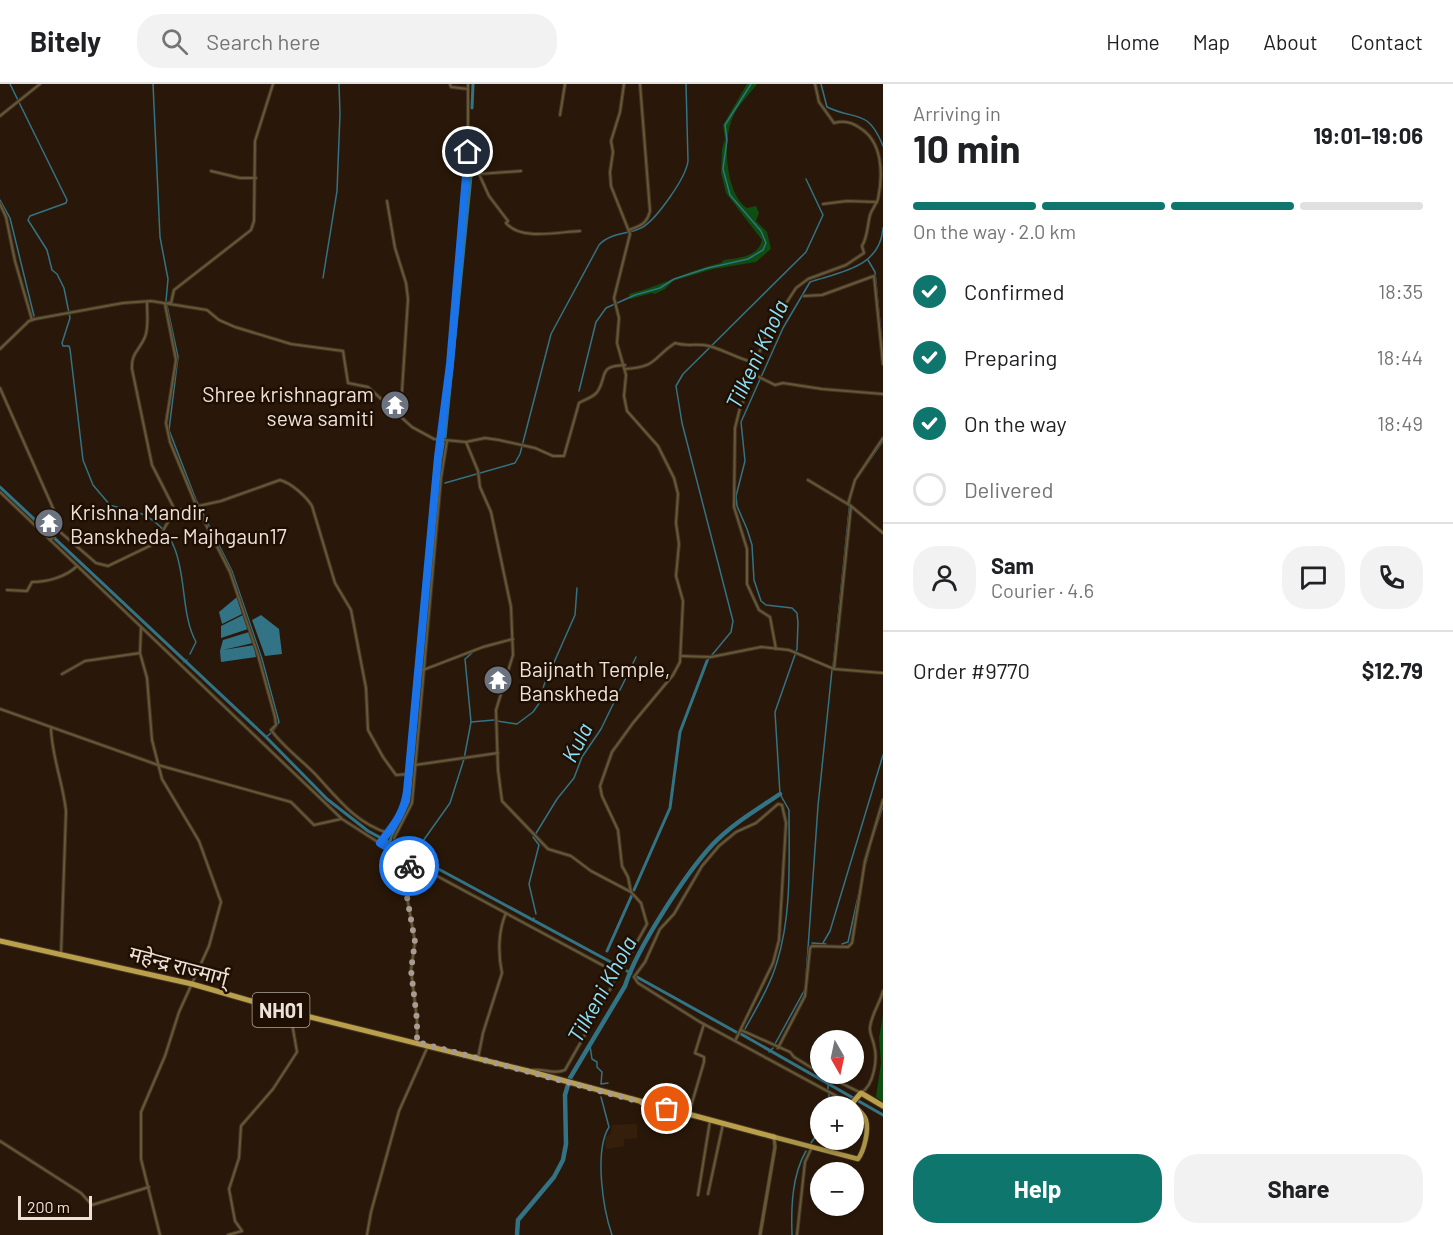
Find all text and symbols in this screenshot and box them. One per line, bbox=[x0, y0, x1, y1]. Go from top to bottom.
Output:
search box bbox=[137, 14, 557, 68]
text: Bitely bbox=[30, 24, 101, 58]
icon: search bbox=[158, 25, 191, 58]
text: Search here bbox=[206, 28, 321, 54]
text: Home bbox=[1106, 29, 1160, 54]
text: Map bbox=[1193, 29, 1230, 54]
text: About bbox=[1263, 29, 1318, 54]
text: Contact bbox=[1351, 29, 1423, 54]
text: Arriving in bbox=[913, 101, 1001, 125]
text: 19:01–19:06 bbox=[1313, 122, 1423, 148]
text: 10 min bbox=[913, 124, 1021, 171]
pin bbox=[442, 126, 493, 177]
icon: home bbox=[451, 135, 484, 168]
text: On the way · 2.0 km bbox=[913, 219, 1076, 243]
icon: check bbox=[913, 275, 946, 308]
text: Confirmed bbox=[964, 278, 1064, 304]
text: 18:35 bbox=[1378, 279, 1423, 303]
water label: Tilkeni Khola bbox=[719, 295, 793, 413]
icon: check bbox=[913, 341, 946, 374]
text: Preparing bbox=[964, 344, 1057, 370]
text: 18:44 bbox=[1377, 345, 1423, 369]
place label: Shree krishnagram sewa samiti bbox=[202, 381, 374, 430]
temple icon: Shree krishnagram sewa samiti bbox=[379, 389, 411, 421]
icon: check bbox=[913, 407, 946, 440]
text: On the way bbox=[964, 410, 1067, 436]
text: 18:49 bbox=[1377, 411, 1423, 435]
text: Delivered bbox=[964, 476, 1053, 502]
place label: Krishna Mandir, Banskheda- Majhgaun17 bbox=[70, 499, 287, 548]
temple icon: Krishna Mandir, Banskheda- Majhgaun17 bbox=[33, 507, 65, 539]
button: person bbox=[913, 546, 976, 609]
button: chat bbox=[1282, 546, 1345, 609]
button: phone bbox=[1360, 546, 1423, 609]
text: Sam bbox=[991, 552, 1034, 578]
text: Courier · 4.6 bbox=[991, 578, 1094, 602]
place label: Baijnath Temple, Banskheda bbox=[519, 656, 670, 705]
text: Order #9770 bbox=[913, 657, 1030, 683]
text: $12.79 bbox=[1362, 657, 1423, 683]
temple icon: Baijnath Temple, Banskheda bbox=[482, 664, 514, 696]
water label: Kula bbox=[555, 718, 597, 766]
courier bbox=[379, 836, 439, 896]
icon: bike bbox=[393, 850, 426, 883]
water label: Tilkeni Khola bbox=[561, 931, 641, 1047]
street label: महेन्द्र राज्मार्ग् bbox=[126, 940, 234, 993]
road number: NH01 bbox=[252, 993, 310, 1027]
north arrow bbox=[810, 1030, 864, 1084]
map controls bbox=[810, 1030, 864, 1216]
pin bbox=[641, 1083, 692, 1134]
icon: bag bbox=[650, 1092, 683, 1125]
button: + bbox=[810, 1096, 864, 1150]
button: Help bbox=[913, 1154, 1162, 1223]
button: Share bbox=[1174, 1154, 1423, 1223]
button: − bbox=[810, 1162, 864, 1216]
scale bar bbox=[18, 1193, 92, 1220]
text: 200 m bbox=[27, 1197, 70, 1216]

